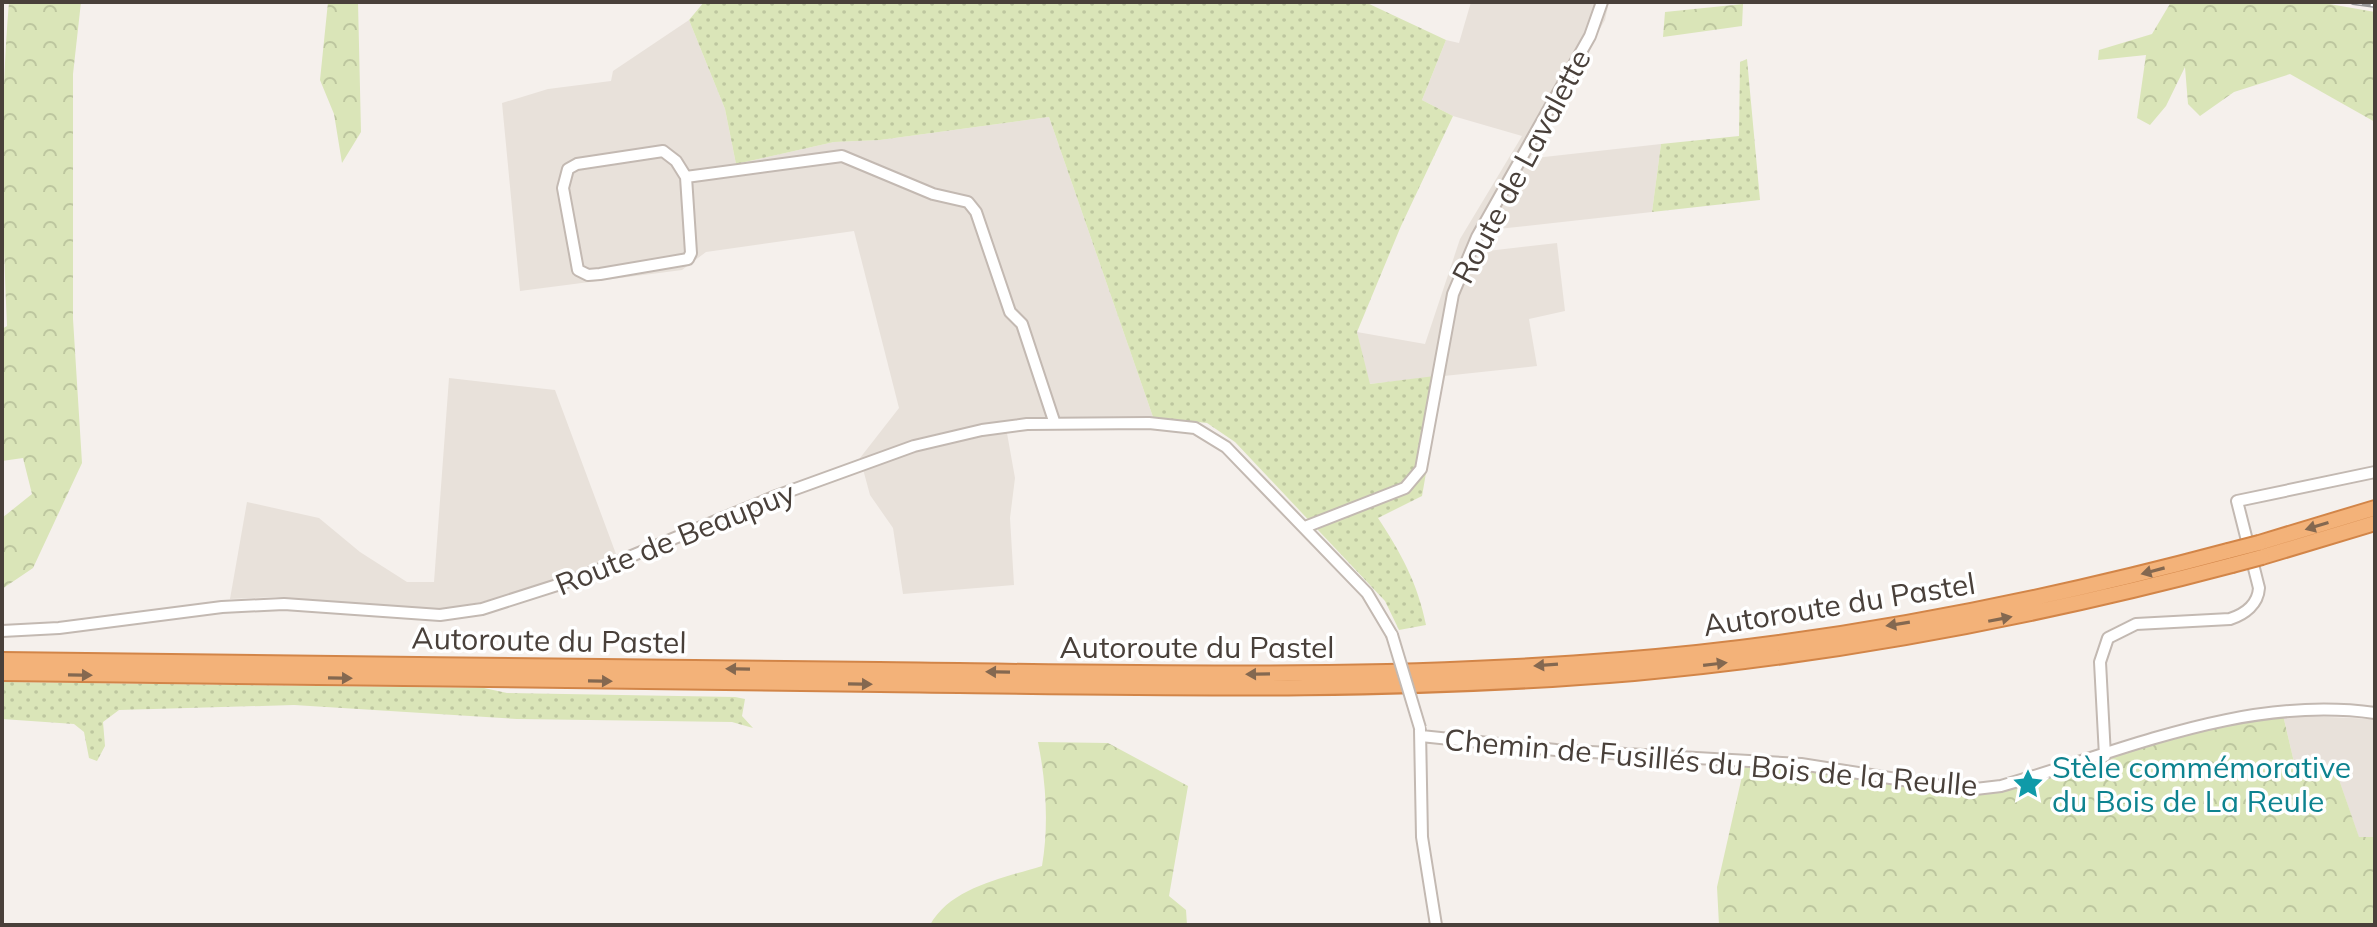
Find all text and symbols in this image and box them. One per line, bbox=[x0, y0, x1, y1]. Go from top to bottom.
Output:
street label: Route de Lavalette bbox=[1443, 42, 1599, 290]
street label: Route de Beaupuy bbox=[550, 473, 800, 603]
one-way arrow bbox=[2304, 520, 2328, 533]
street label: Autoroute du Pastel bbox=[1700, 564, 1978, 644]
one-way arrow bbox=[2141, 566, 2166, 578]
one-way arrow bbox=[1987, 613, 2012, 625]
one-way arrow bbox=[1886, 618, 1911, 631]
street label: Autoroute du Pastel bbox=[411, 619, 687, 661]
street label: Autoroute du Pastel bbox=[1060, 628, 1334, 666]
one-way arrow bbox=[1703, 658, 1728, 671]
one-way arrow bbox=[1533, 659, 1558, 672]
one-way arrow bbox=[725, 662, 750, 675]
one-way arrow bbox=[985, 666, 1010, 678]
one-way arrow bbox=[68, 668, 93, 681]
one-way arrow bbox=[1245, 668, 1270, 680]
one-way arrow bbox=[328, 671, 353, 684]
one-way arrow bbox=[588, 675, 613, 687]
one-way arrow bbox=[848, 678, 873, 690]
street label: Chemin de Fusillés du Bois de la Reulle bbox=[1443, 720, 1979, 804]
place label: Stèle commémorative du Bois de La Reule bbox=[2052, 748, 2351, 820]
place icon: Stèle commémorative du Bois de La Reule bbox=[2011, 767, 2045, 801]

